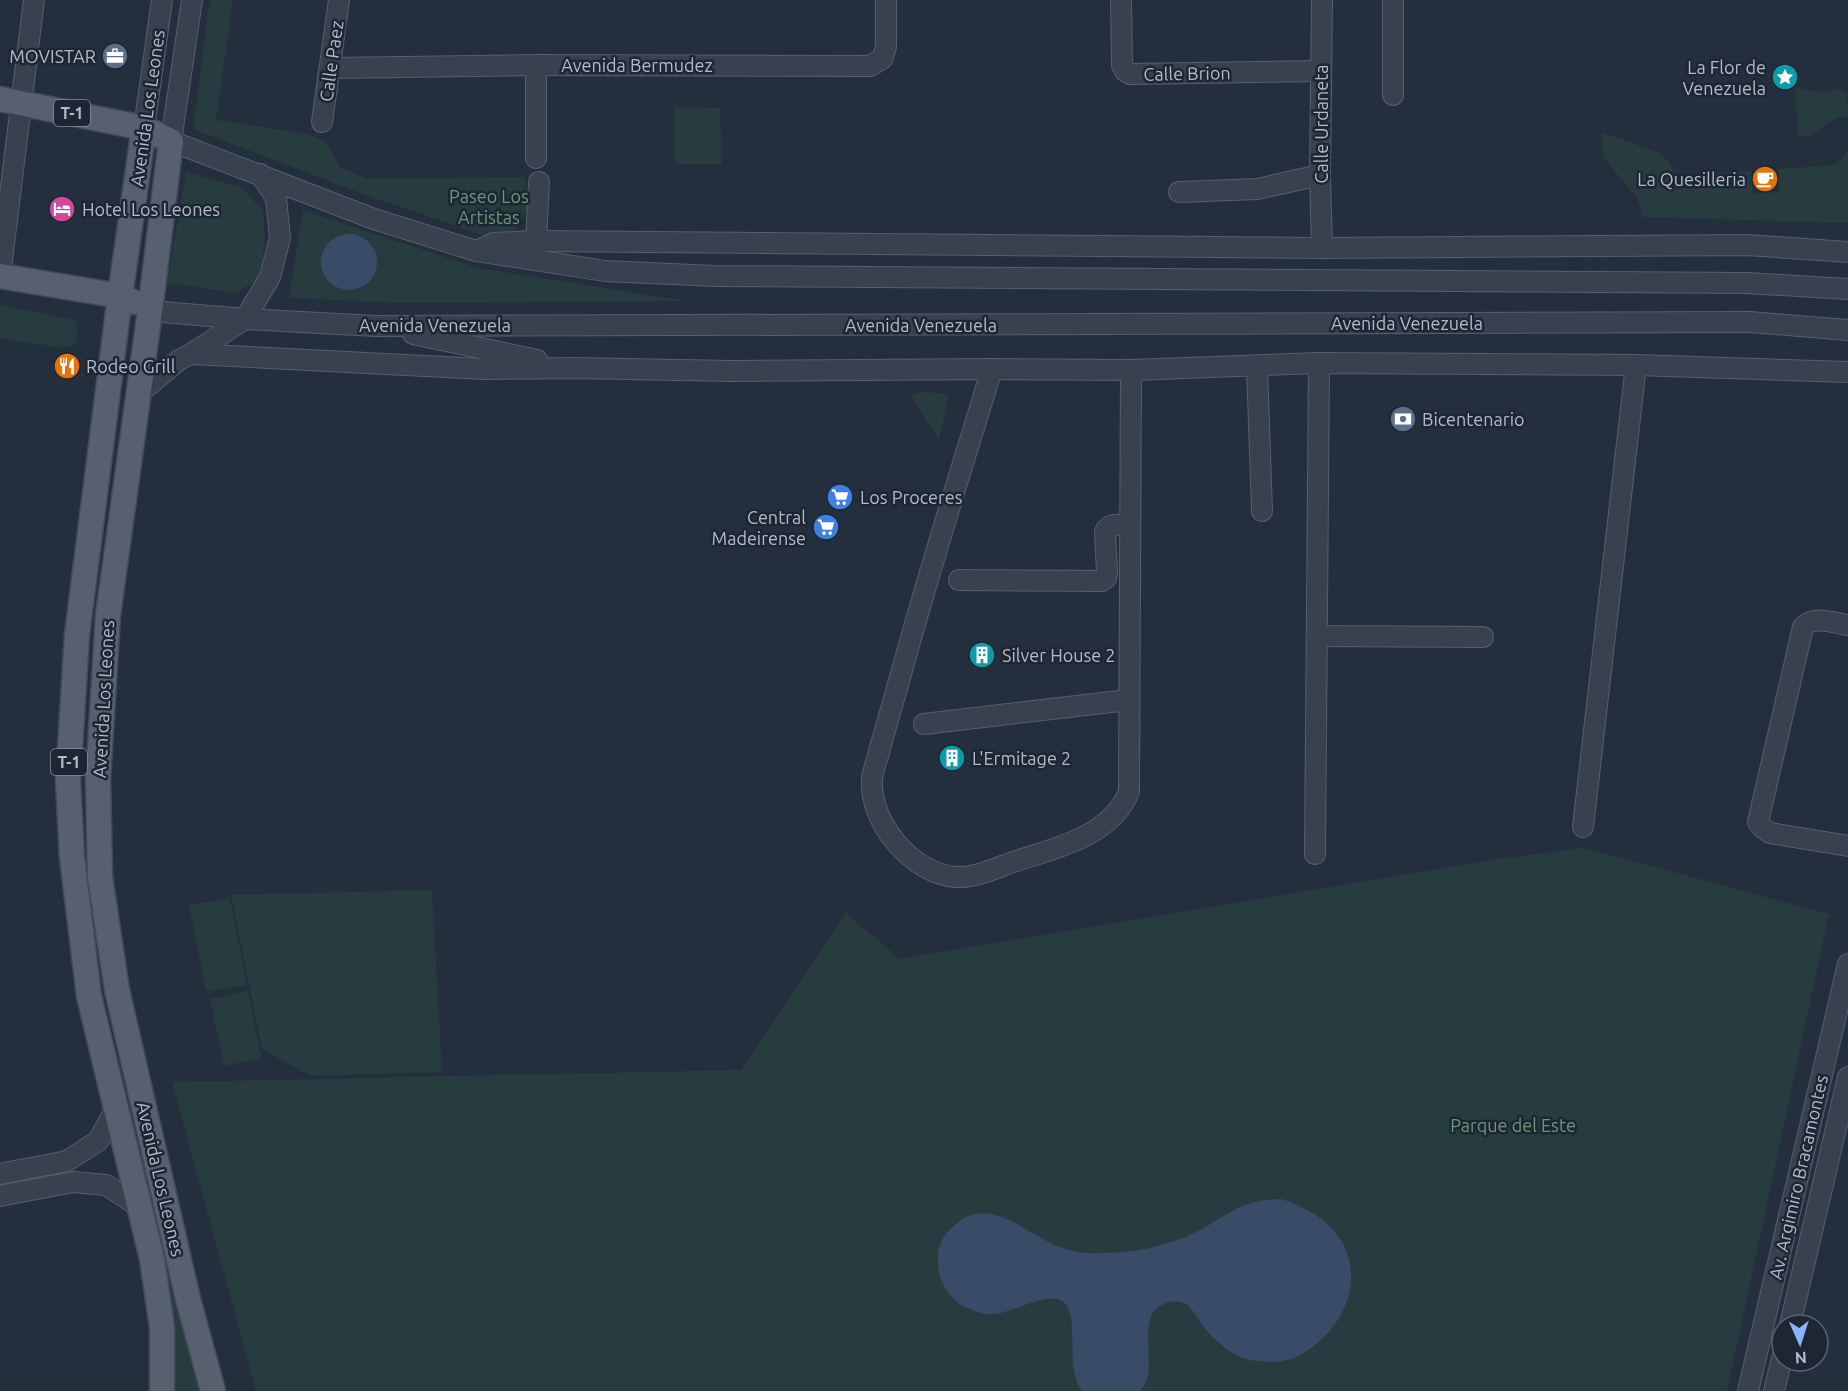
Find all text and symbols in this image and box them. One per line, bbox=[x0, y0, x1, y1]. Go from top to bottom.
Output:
street label: Calle Paez bbox=[315, 19, 347, 103]
street label: Avenida Los Leones bbox=[126, 28, 168, 188]
office icon: MOVISTAR bbox=[100, 41, 130, 71]
place label: MOVISTAR bbox=[9, 46, 96, 66]
street label: Avenida Bermudez bbox=[561, 55, 713, 75]
place label: La Flor de Venezuela bbox=[1683, 57, 1766, 98]
street label: Calle Brion bbox=[1143, 62, 1231, 84]
place icon: La Flor de Venezuela bbox=[1770, 62, 1800, 92]
street label: Calle Urdaneta bbox=[1311, 64, 1331, 184]
road number: T-1 bbox=[54, 100, 90, 126]
cafe icon: La Quesilleria bbox=[1750, 164, 1780, 194]
place label: La Quesilleria bbox=[1637, 169, 1746, 190]
park label: Paseo Los Artistas bbox=[449, 186, 529, 227]
hotel icon: Hotel Los Leones bbox=[47, 194, 77, 224]
place label: Hotel Los Leones bbox=[82, 199, 220, 219]
street label: Avenida Venezuela bbox=[1331, 313, 1483, 333]
street label: Avenida Venezuela bbox=[359, 315, 511, 335]
street label: Avenida Venezuela bbox=[845, 315, 997, 335]
restaurant icon: Rodeo Grill bbox=[52, 351, 82, 381]
place label: Rodeo Grill bbox=[86, 356, 176, 376]
bank icon: Bicentenario bbox=[1388, 404, 1418, 434]
place label: Bicentenario bbox=[1422, 409, 1525, 429]
supermarket icon: Los Proceres bbox=[825, 482, 855, 512]
place label: Los Proceres bbox=[860, 487, 963, 507]
place label: Central Madeirense bbox=[712, 507, 806, 548]
supermarket icon: Central Madeirense bbox=[811, 512, 841, 542]
street label: Avenida Los Leones bbox=[89, 619, 117, 778]
building icon: Silver House 2 bbox=[967, 640, 997, 670]
place label: Silver House 2 bbox=[1002, 645, 1116, 665]
building icon: L'Ermitage 2 bbox=[937, 743, 967, 773]
place label: L'Ermitage 2 bbox=[972, 748, 1071, 768]
road number: T-1 bbox=[51, 749, 87, 775]
street label: Av. Argimiro Bracamontes bbox=[1765, 1073, 1831, 1281]
street label: Avenida Los Leones bbox=[133, 1100, 189, 1258]
park label: Parque del Este bbox=[1450, 1115, 1576, 1135]
north arrow bbox=[1770, 1313, 1830, 1373]
text: N bbox=[1794, 1349, 1807, 1367]

